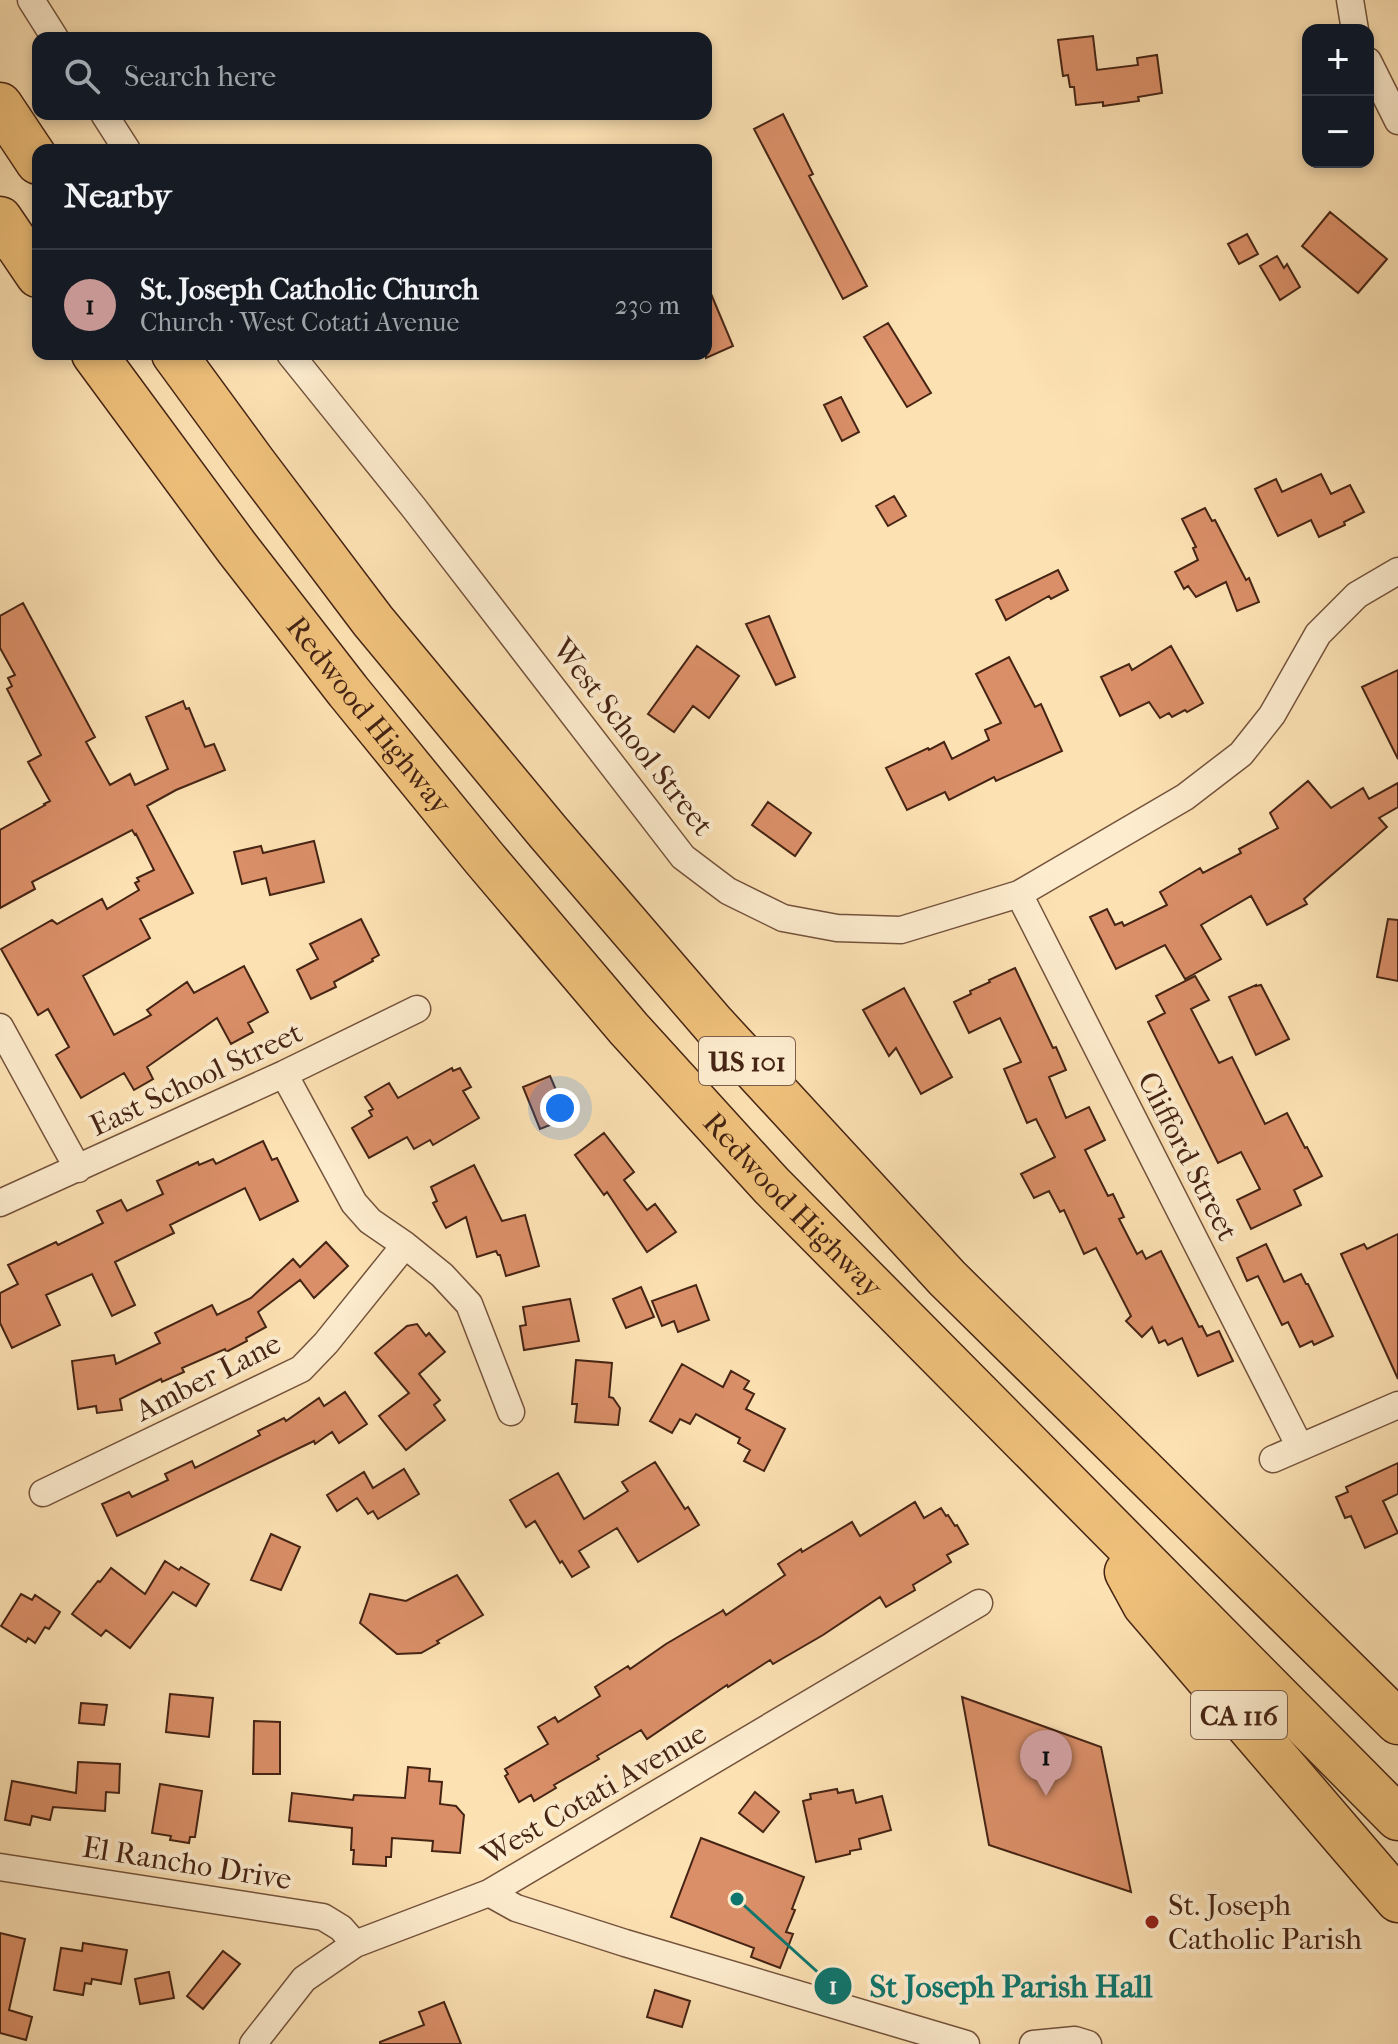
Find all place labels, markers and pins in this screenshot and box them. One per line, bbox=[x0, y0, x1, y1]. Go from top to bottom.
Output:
pin: 1 bbox=[1020, 1730, 1072, 1796]
place label: St. Joseph Catholic Parish bbox=[1168, 1888, 1362, 1957]
marker: St. Joseph Catholic Parish bbox=[1143, 1913, 1161, 1931]
callout: St Joseph Parish Hall bbox=[813, 1958, 1169, 2014]

